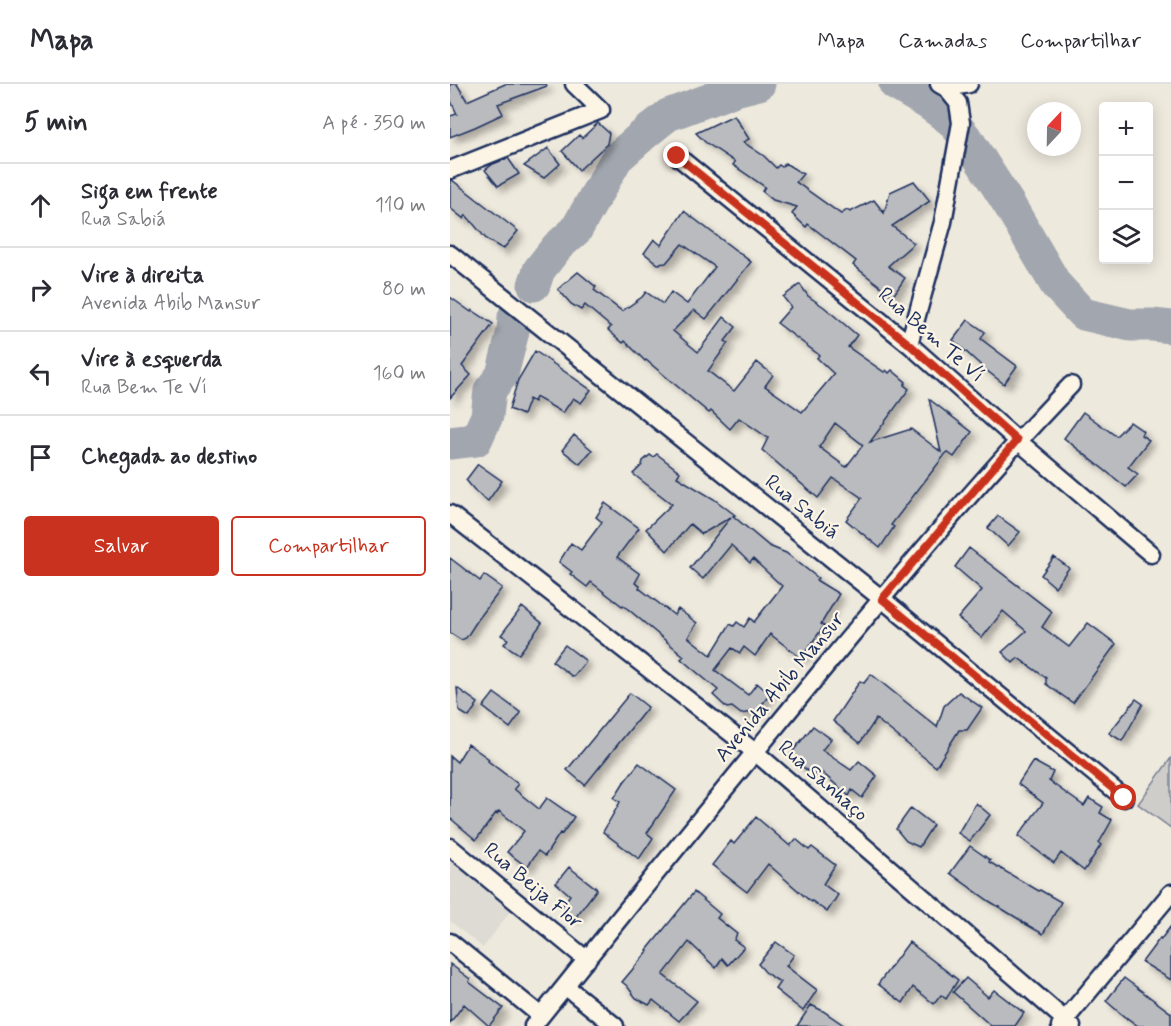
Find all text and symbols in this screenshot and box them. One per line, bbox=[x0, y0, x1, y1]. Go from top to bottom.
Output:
text: Mapa bbox=[30, 23, 94, 60]
text: Mapa bbox=[817, 27, 865, 55]
text: Camadas bbox=[898, 27, 987, 55]
text: Compartilhar bbox=[1020, 27, 1141, 55]
north arrow bbox=[1027, 102, 1081, 156]
map controls bbox=[1099, 102, 1153, 264]
button: + bbox=[1099, 102, 1153, 156]
text: 5 min bbox=[24, 106, 88, 140]
text: A pé · 350 m bbox=[322, 110, 426, 137]
route end bbox=[663, 142, 689, 168]
button: − bbox=[1099, 156, 1153, 210]
text: Siga em frente bbox=[81, 178, 218, 206]
icon: ahead bbox=[24, 189, 57, 222]
text: 110 m bbox=[375, 192, 426, 219]
text: Rua Sabiá bbox=[81, 206, 166, 233]
button: layers bbox=[1099, 210, 1153, 264]
text: Vire à direita bbox=[81, 262, 204, 290]
icon: right bbox=[24, 273, 57, 306]
text: 80 m bbox=[382, 276, 426, 303]
street label: Rua Bem Te Ví bbox=[872, 281, 990, 389]
text: Avenida Abib Mansur bbox=[81, 290, 260, 317]
text: Vire à esquerda bbox=[81, 346, 222, 374]
icon: left bbox=[24, 357, 57, 390]
text: 160 m bbox=[373, 360, 426, 387]
text: Rua Bem Te Ví bbox=[81, 374, 207, 401]
icon: arrive bbox=[24, 441, 57, 474]
text: Chegada ao destino bbox=[81, 443, 257, 471]
street label: Rua Sabiá bbox=[759, 468, 845, 546]
button: Salvar bbox=[24, 516, 219, 576]
button: Compartilhar bbox=[231, 516, 426, 576]
street label: Avenida Abib Mansur bbox=[709, 606, 851, 768]
street label: Rua Sanhaço bbox=[772, 734, 874, 828]
route start bbox=[1110, 784, 1136, 810]
street label: Rua Beija Flor bbox=[477, 836, 589, 936]

